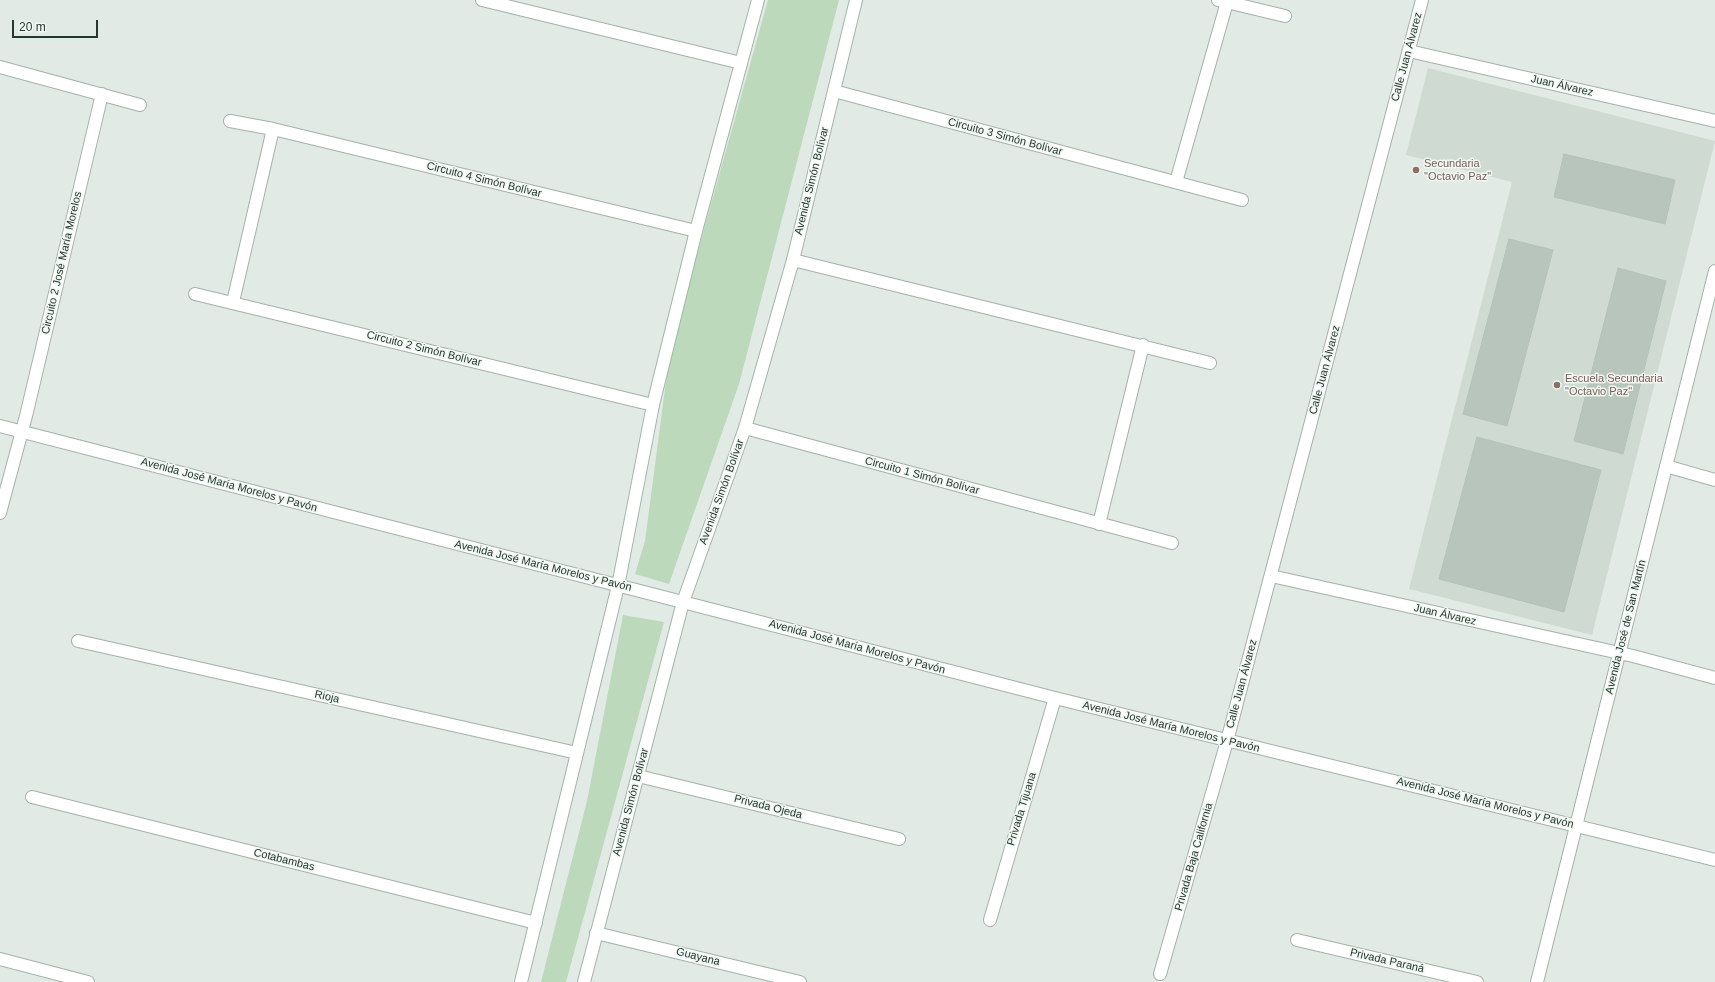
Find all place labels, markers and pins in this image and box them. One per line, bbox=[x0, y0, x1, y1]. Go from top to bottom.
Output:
place label: Secundaria "Octavio Paz" bbox=[1424, 157, 1491, 183]
marker: Secundaria "Octavio Paz" bbox=[1411, 165, 1421, 175]
place label: Escuela Secundaria "Octavio Paz" bbox=[1565, 372, 1663, 398]
marker: Escuela Secundaria "Octavio Paz" bbox=[1552, 380, 1562, 390]

